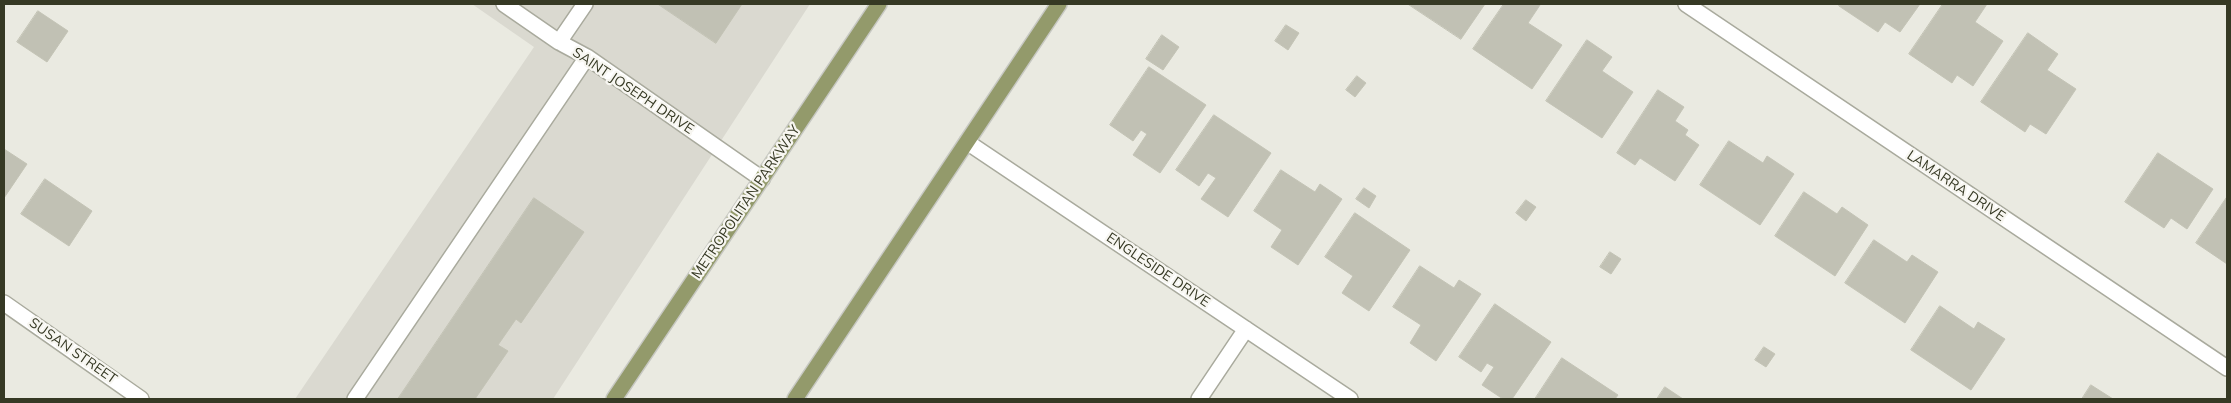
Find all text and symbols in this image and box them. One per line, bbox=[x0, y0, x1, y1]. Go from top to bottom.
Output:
street label: SAINT JOSEPH DRIVE bbox=[569, 44, 697, 138]
street label: METROPOLITAN PARKWAY bbox=[688, 122, 804, 282]
street label: LAMARRA DRIVE bbox=[1904, 147, 2008, 225]
street label: ENGLESIDE DRIVE bbox=[1103, 229, 1213, 311]
street label: SUSAN STREET bbox=[26, 314, 120, 388]

